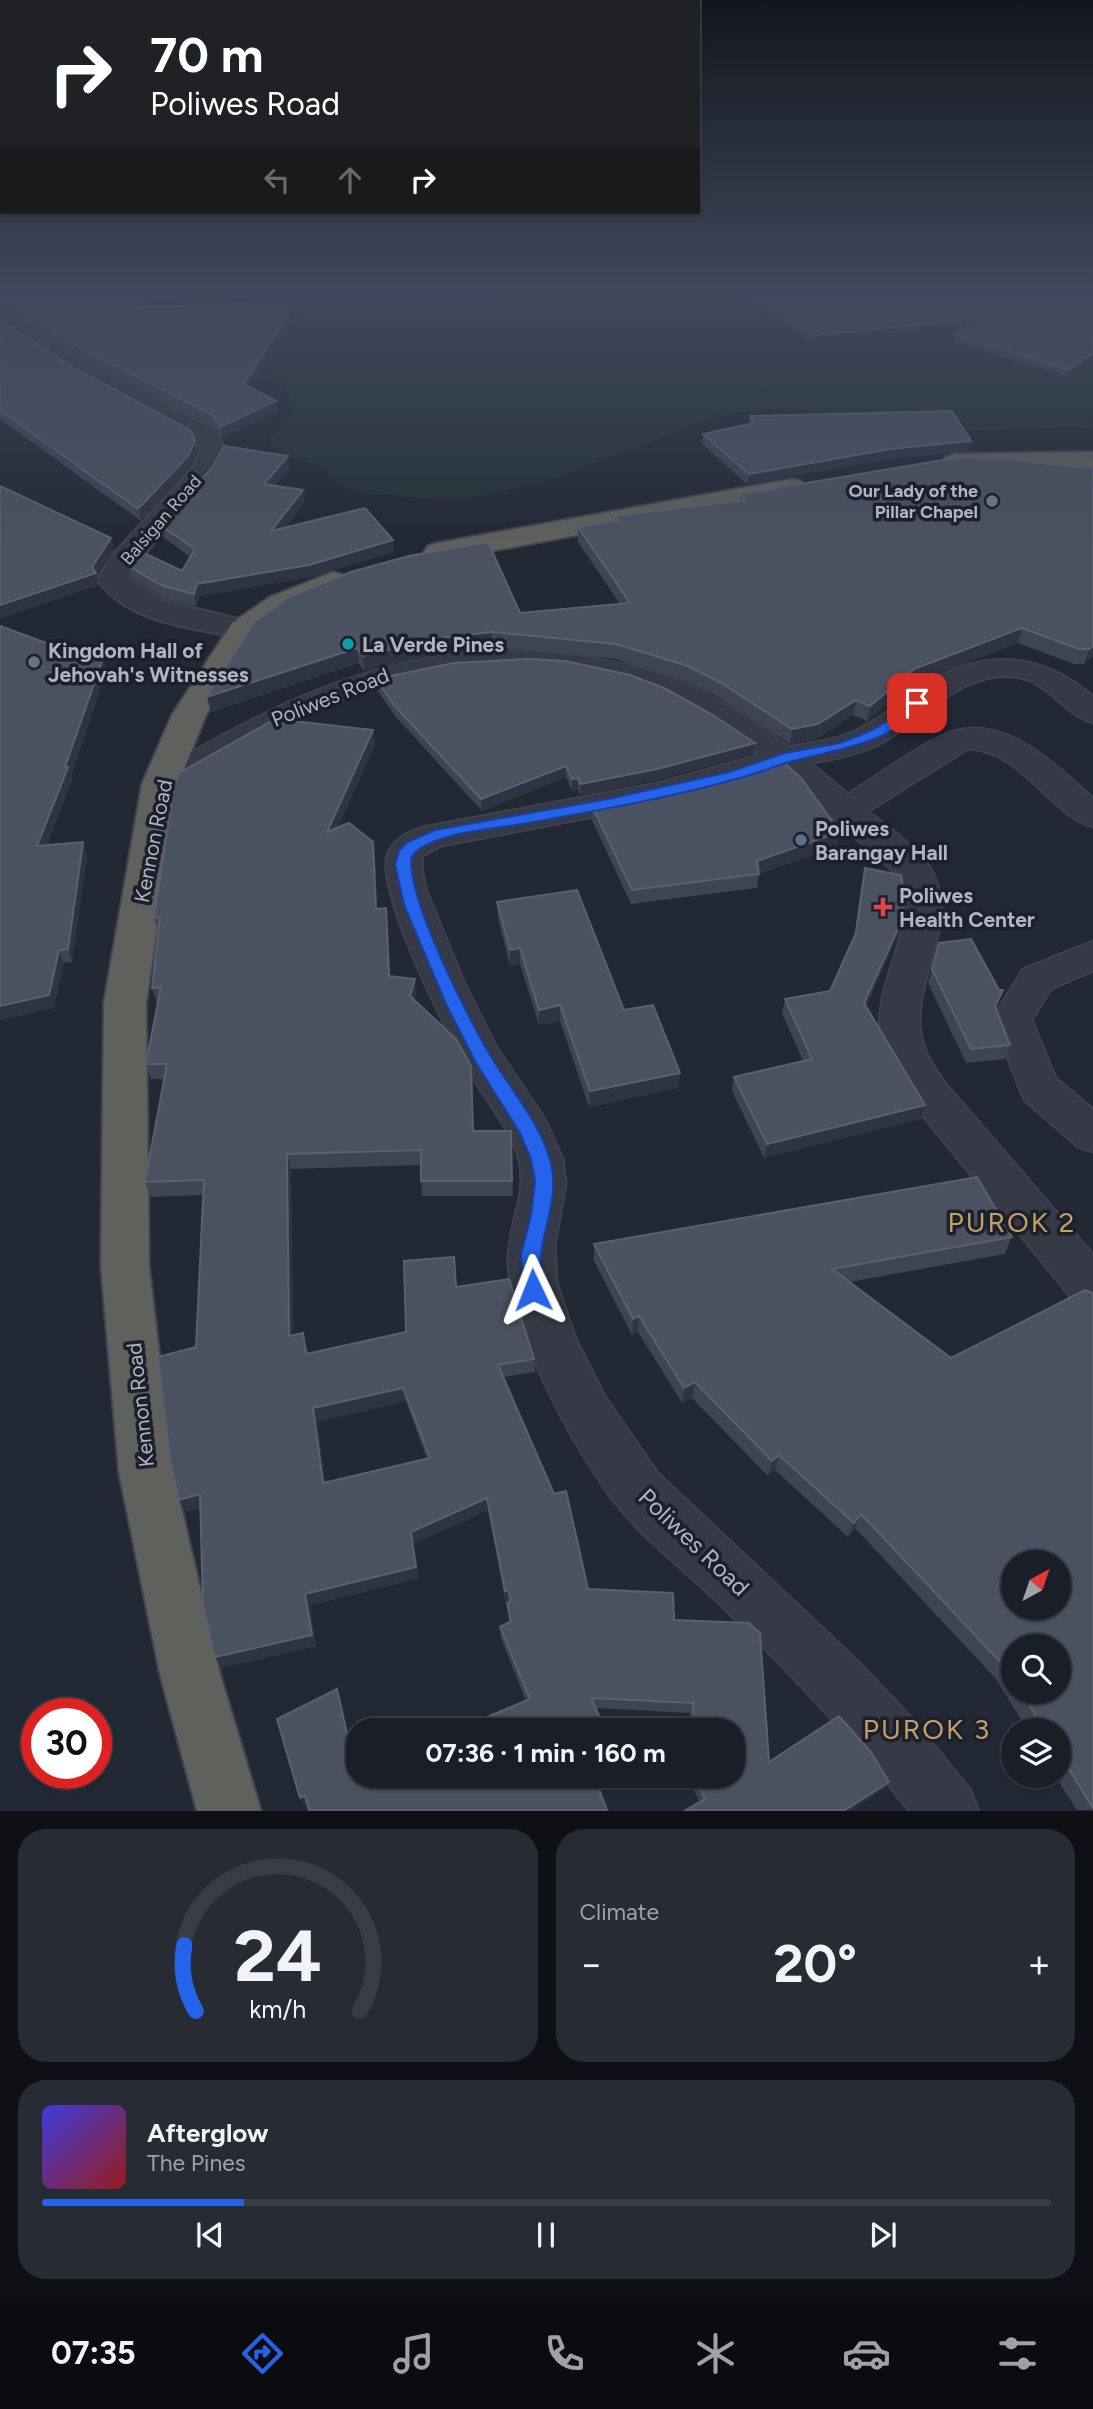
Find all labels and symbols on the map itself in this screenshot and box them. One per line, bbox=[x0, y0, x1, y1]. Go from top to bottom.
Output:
street label: Balsigan Road bbox=[116, 470, 206, 570]
place label: Our Lady of the Pillar Chapel bbox=[849, 480, 978, 523]
marker: Our Lady of the Pillar Chapel bbox=[984, 493, 1000, 509]
place label: La Verde Pines bbox=[362, 632, 504, 657]
marker: La Verde Pines bbox=[340, 636, 356, 652]
place label: Kingdom Hall of Jehovah's Witnesses bbox=[48, 638, 249, 687]
marker: Kingdom Hall of Jehovah's Witnesses bbox=[26, 654, 42, 670]
street label: Poliwes Road bbox=[268, 662, 392, 732]
pin bbox=[887, 673, 947, 733]
street label: Kennon Road bbox=[129, 777, 177, 905]
place label: Poliwes Barangay Hall bbox=[815, 816, 948, 865]
marker: Poliwes Barangay Hall bbox=[793, 832, 809, 848]
place label: Poliwes Health Center bbox=[899, 883, 1035, 932]
marker: Poliwes Health Center bbox=[873, 897, 893, 917]
district label: PUROK 2 bbox=[948, 1205, 1076, 1239]
position arrow bbox=[496, 1253, 570, 1327]
street label: Kennon Road bbox=[121, 1342, 159, 1468]
street label: Poliwes Road bbox=[633, 1482, 755, 1602]
north arrow bbox=[1001, 1550, 1071, 1620]
speed limit sign: 30 bbox=[21, 1698, 112, 1789]
district label: PUROK 3 bbox=[863, 1712, 991, 1746]

